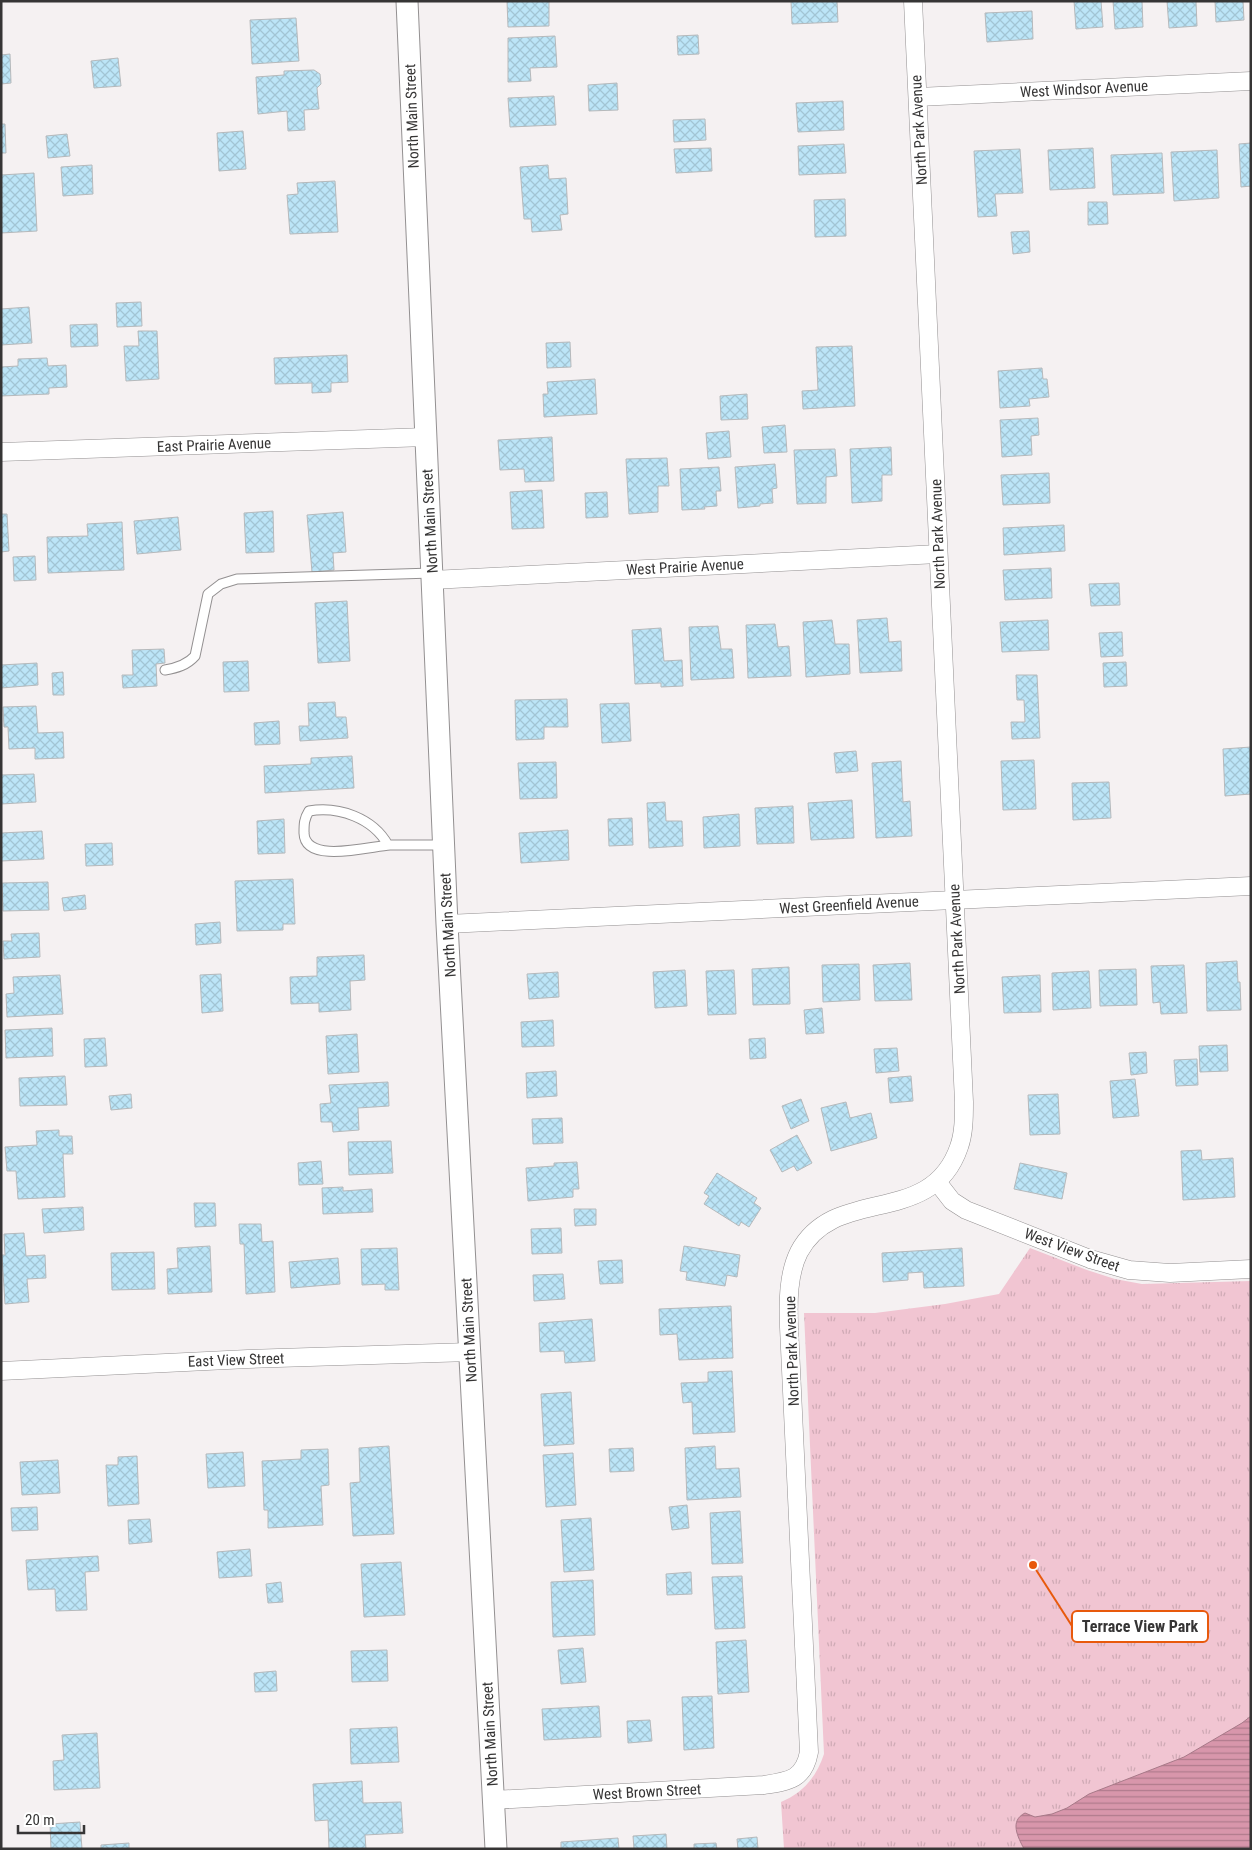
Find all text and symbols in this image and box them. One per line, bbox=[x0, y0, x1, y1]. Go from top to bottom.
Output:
street label: North Main Street bbox=[401, 63, 423, 169]
street label: North Park Avenue bbox=[907, 74, 931, 186]
street label: West Windsor Avenue bbox=[1020, 77, 1148, 101]
street label: East Prairie Avenue bbox=[157, 434, 271, 456]
street label: North Main Street bbox=[418, 468, 442, 574]
street label: North Park Avenue bbox=[927, 479, 949, 589]
street label: West Prairie Avenue bbox=[626, 555, 744, 579]
street label: North Main Street bbox=[436, 872, 460, 978]
street label: North Park Avenue bbox=[945, 883, 969, 995]
street label: West Greenfield Avenue bbox=[779, 892, 919, 918]
street label: West View Street bbox=[1022, 1224, 1122, 1276]
street label: North Main Street bbox=[457, 1277, 481, 1383]
street label: North Park Avenue bbox=[781, 1296, 803, 1406]
street label: East View Street bbox=[187, 1349, 285, 1371]
callout: Terrace View Park bbox=[1072, 1611, 1208, 1642]
text: Terrace View Park bbox=[1082, 1617, 1199, 1636]
street label: North Main Street bbox=[478, 1681, 502, 1787]
street label: West Brown Street bbox=[592, 1780, 702, 1804]
scale bar bbox=[18, 1802, 84, 1834]
text: 20 m bbox=[25, 1811, 55, 1829]

